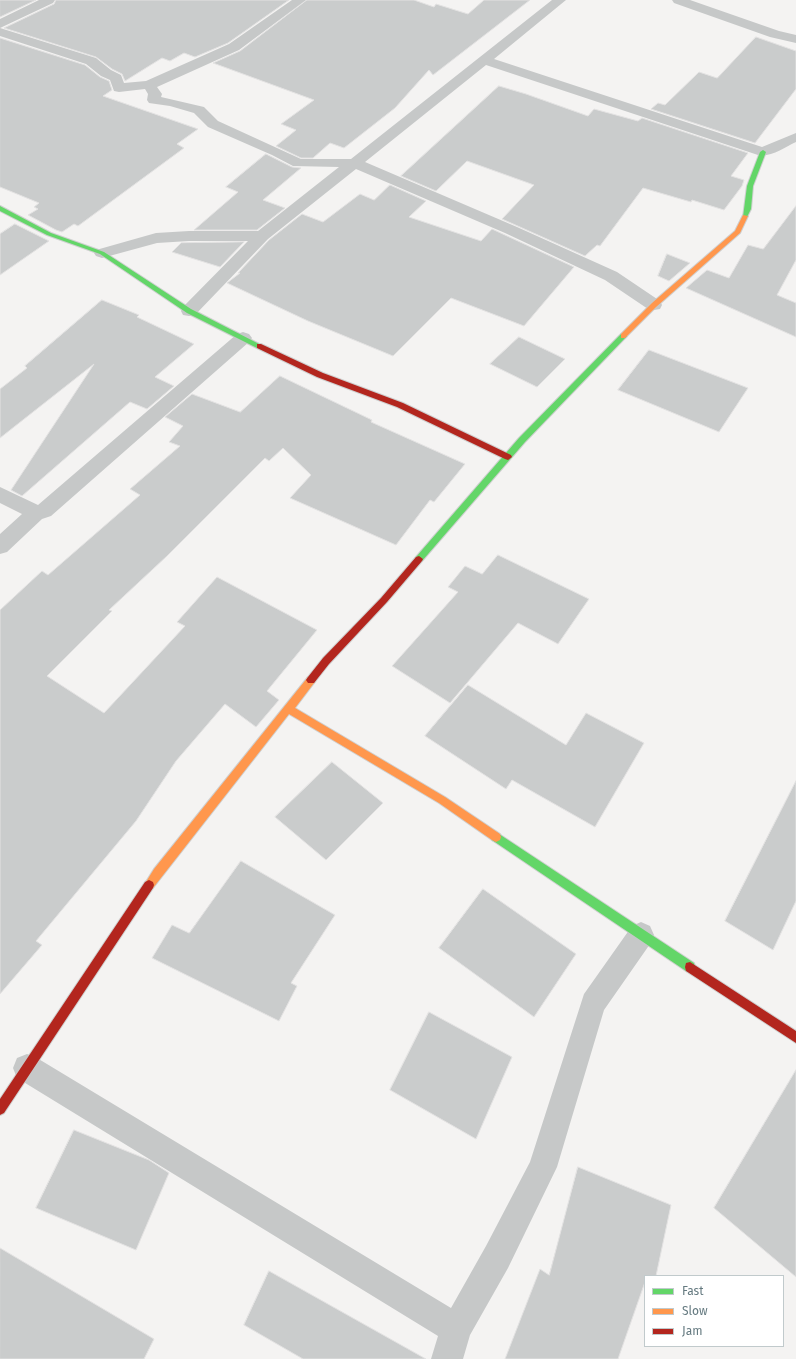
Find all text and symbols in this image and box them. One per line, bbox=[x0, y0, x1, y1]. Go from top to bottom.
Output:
legend bbox=[644, 1275, 784, 1347]
text: Fast bbox=[682, 1284, 704, 1298]
text: Slow bbox=[682, 1304, 708, 1318]
text: Jam bbox=[682, 1324, 702, 1338]

